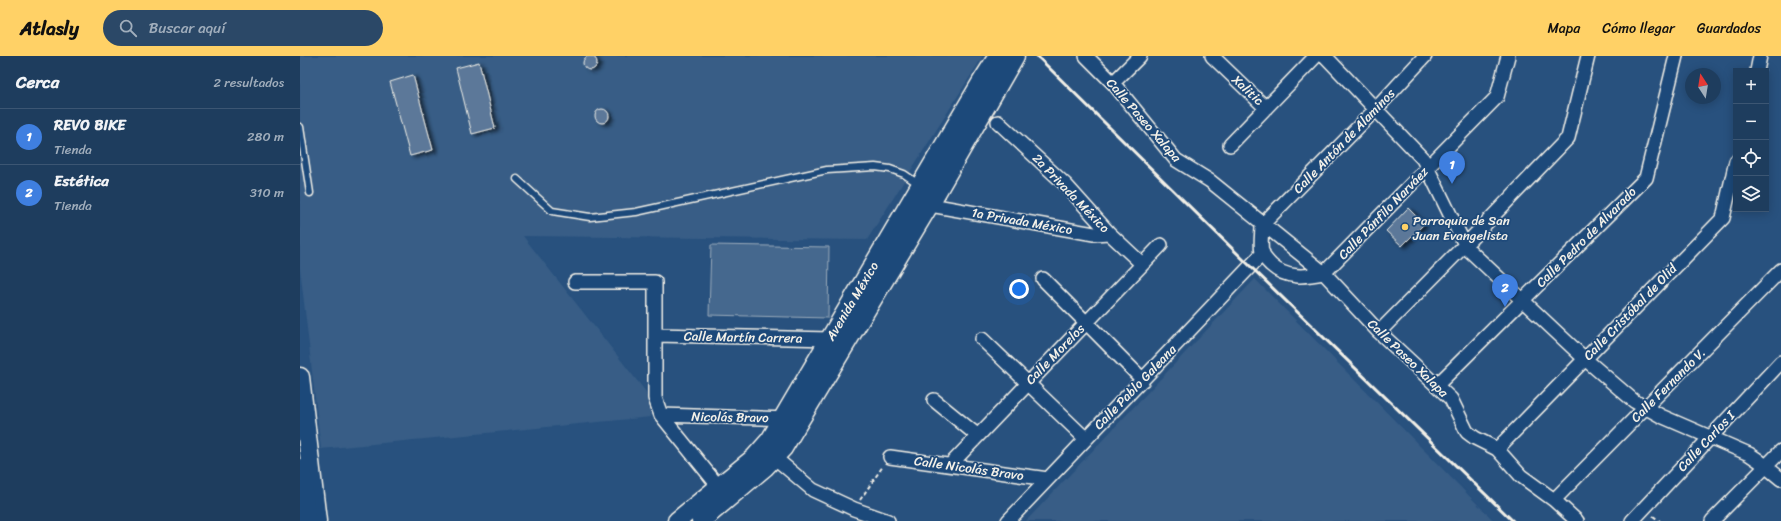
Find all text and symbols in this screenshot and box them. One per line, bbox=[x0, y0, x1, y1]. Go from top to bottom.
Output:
search box bbox=[103, 10, 383, 46]
text: Atlasly bbox=[20, 12, 79, 45]
text: Buscar aquí bbox=[149, 15, 225, 41]
text: Mapa bbox=[1547, 16, 1580, 41]
text: Cómo llegar bbox=[1602, 16, 1675, 41]
text: Guardados bbox=[1697, 16, 1761, 41]
icon: search bbox=[117, 17, 139, 39]
text: Cerca bbox=[16, 67, 59, 97]
street label: Xalitic bbox=[1226, 68, 1270, 111]
north arrow bbox=[1685, 68, 1721, 104]
map controls bbox=[1733, 68, 1769, 212]
button: + bbox=[1733, 68, 1769, 104]
text: 2 resultados bbox=[213, 71, 284, 94]
street label: Calle Paseo Xalapa bbox=[1101, 72, 1188, 168]
street label: Calle Antón de Alaminos bbox=[1287, 82, 1401, 199]
button: − bbox=[1733, 104, 1769, 140]
text: REVO BIKE bbox=[54, 112, 126, 138]
text: 1 bbox=[26, 125, 32, 148]
text: 280 m bbox=[247, 125, 284, 148]
text: Tienda bbox=[54, 138, 92, 161]
button: locate bbox=[1733, 140, 1769, 176]
street label: 2a Privada México bbox=[1027, 148, 1116, 239]
pin: 1 bbox=[1439, 151, 1465, 184]
street label: Calle Pánfilo Narváez bbox=[1332, 160, 1434, 265]
text: Estética bbox=[54, 168, 109, 194]
button: layers bbox=[1733, 176, 1769, 212]
text: 2 bbox=[25, 181, 33, 204]
text: 310 m bbox=[250, 181, 284, 204]
street label: Calle Pedro de Alvarado bbox=[1530, 181, 1642, 293]
text: Tienda bbox=[54, 194, 92, 217]
street label: 1a Privada México bbox=[970, 201, 1075, 241]
place label: Parroquia de San Juan Evangelista bbox=[1412, 209, 1510, 247]
marker: Parroquia de San Juan Evangelista bbox=[1400, 222, 1410, 232]
street label: Avenida México bbox=[819, 257, 885, 346]
street label: Calle Cristóbal de Olid bbox=[1577, 257, 1683, 366]
pin: 2 bbox=[1492, 274, 1518, 307]
your location bbox=[1009, 279, 1029, 299]
street label: Calle Paseo Xalapa bbox=[1362, 313, 1454, 403]
street label: Calle Morelos bbox=[1020, 318, 1090, 390]
street label: Calle Martín Carrera bbox=[684, 324, 803, 350]
street label: Calle Pablo Galeana bbox=[1088, 339, 1182, 435]
street label: Calle Fernando V. bbox=[1625, 342, 1711, 428]
street label: Calle Carlos I bbox=[1671, 404, 1741, 477]
street label: Nicolás Bravo bbox=[691, 405, 769, 429]
street label: Calle Nicolás Bravo bbox=[913, 449, 1026, 487]

